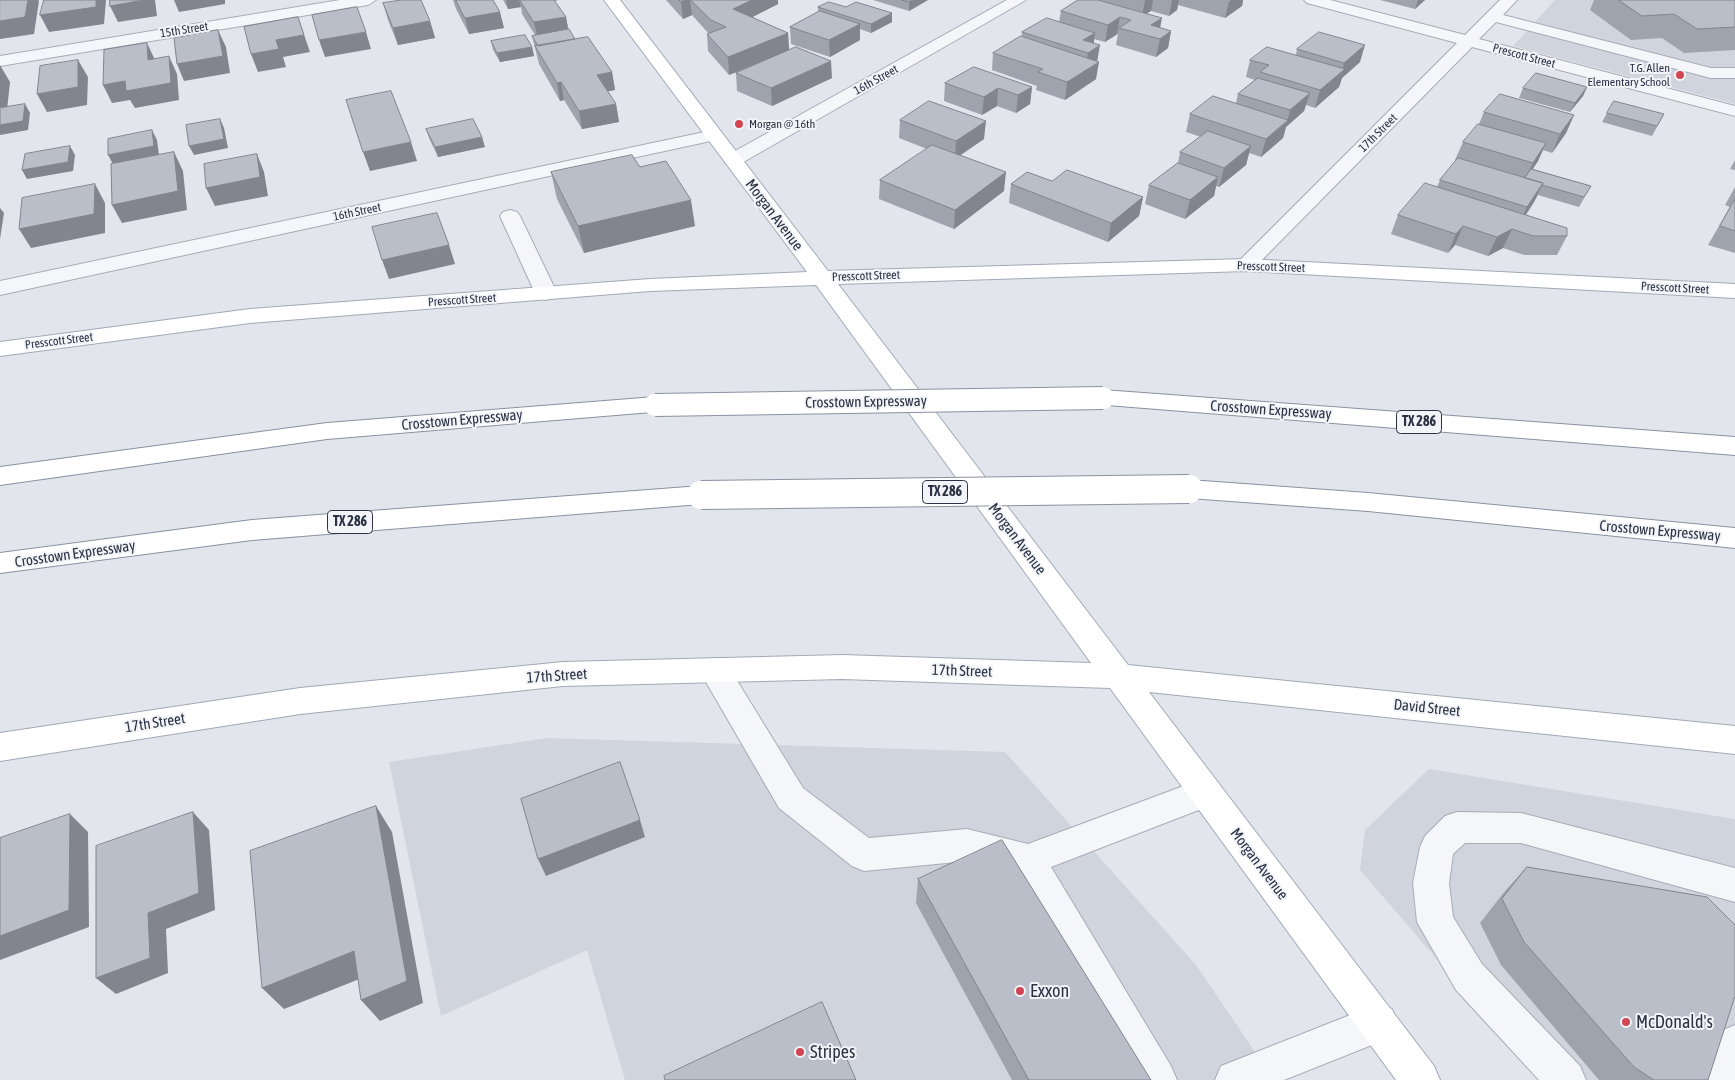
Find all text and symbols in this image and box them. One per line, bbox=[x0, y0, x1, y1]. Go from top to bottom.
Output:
street label: 15th Street bbox=[159, 19, 209, 41]
street label: Prescott Street bbox=[1491, 41, 1557, 71]
place label: T.G. Allen Elementary School bbox=[1588, 61, 1670, 89]
street label: 16th Street bbox=[851, 62, 901, 98]
marker: T.G. Allen Elementary School bbox=[1674, 69, 1686, 81]
street label: 17th Street bbox=[1356, 111, 1400, 155]
place label: Morgan @ 16th bbox=[749, 117, 815, 131]
marker: Morgan @ 16th bbox=[733, 118, 745, 130]
street label: Morgan Avenue bbox=[741, 176, 807, 254]
street label: 16th Street bbox=[332, 200, 382, 224]
street label: Presscott Street bbox=[1237, 259, 1305, 275]
street label: Presscott Street bbox=[832, 268, 900, 284]
street label: Presscott Street bbox=[1641, 279, 1709, 297]
street label: Presscott Street bbox=[427, 290, 497, 310]
street label: Presscott Street bbox=[24, 330, 94, 352]
street label: Crosstown Expressway bbox=[805, 392, 927, 412]
street label: Crosstown Expressway bbox=[1210, 397, 1332, 423]
street label: Crosstown Expressway bbox=[401, 406, 523, 434]
road number: TX 286 bbox=[1396, 411, 1442, 434]
road number: TX 286 bbox=[922, 481, 968, 504]
street label: Morgan Avenue bbox=[984, 500, 1050, 578]
road number: TX 286 bbox=[328, 511, 372, 534]
street label: Crosstown Expressway bbox=[1599, 517, 1721, 545]
street label: Crosstown Expressway bbox=[14, 537, 136, 571]
street label: 17th Street bbox=[931, 661, 993, 681]
street label: 17th Street bbox=[526, 665, 588, 687]
street label: David Street bbox=[1393, 696, 1461, 720]
street label: 17th Street bbox=[124, 709, 186, 737]
street label: Morgan Avenue bbox=[1226, 825, 1292, 903]
place label: Exxon bbox=[1030, 980, 1069, 1002]
marker: Exxon bbox=[1014, 985, 1026, 997]
place label: McDonald's bbox=[1636, 1011, 1713, 1033]
marker: McDonald's bbox=[1620, 1016, 1632, 1028]
place label: Stripes bbox=[810, 1041, 855, 1063]
marker: Stripes bbox=[794, 1046, 806, 1058]

